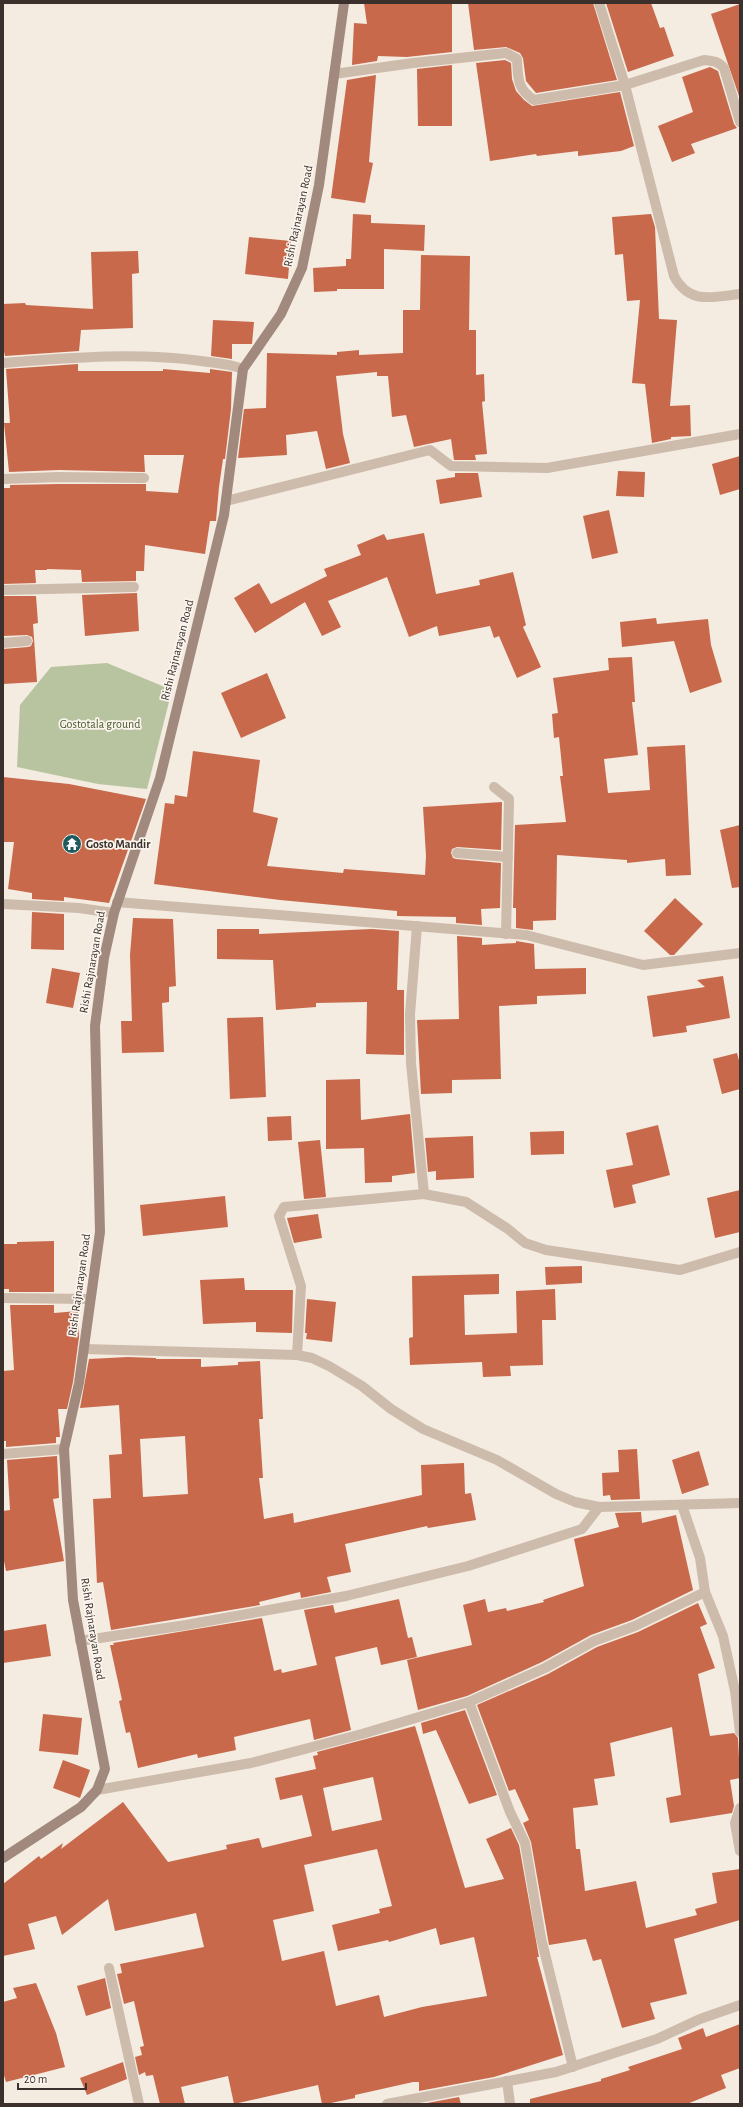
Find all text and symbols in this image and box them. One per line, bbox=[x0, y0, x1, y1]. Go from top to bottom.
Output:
street label: Rishi Rajnarayan Road bbox=[281, 164, 316, 268]
street label: Rishi Rajnarayan Road bbox=[159, 598, 196, 702]
park label: Gostotala ground bbox=[60, 718, 140, 730]
temple icon: Gosto Mandir bbox=[61, 833, 83, 855]
place label: Gosto Mandir bbox=[86, 838, 151, 850]
street label: Rishi Rajnarayan Road bbox=[77, 910, 108, 1014]
street label: Rishi Rajnarayan Road bbox=[66, 1233, 93, 1337]
street label: Rishi Rajnarayan Road bbox=[78, 1577, 107, 1681]
scale bar bbox=[18, 2065, 86, 2091]
text: 20 m bbox=[24, 2073, 47, 2085]

